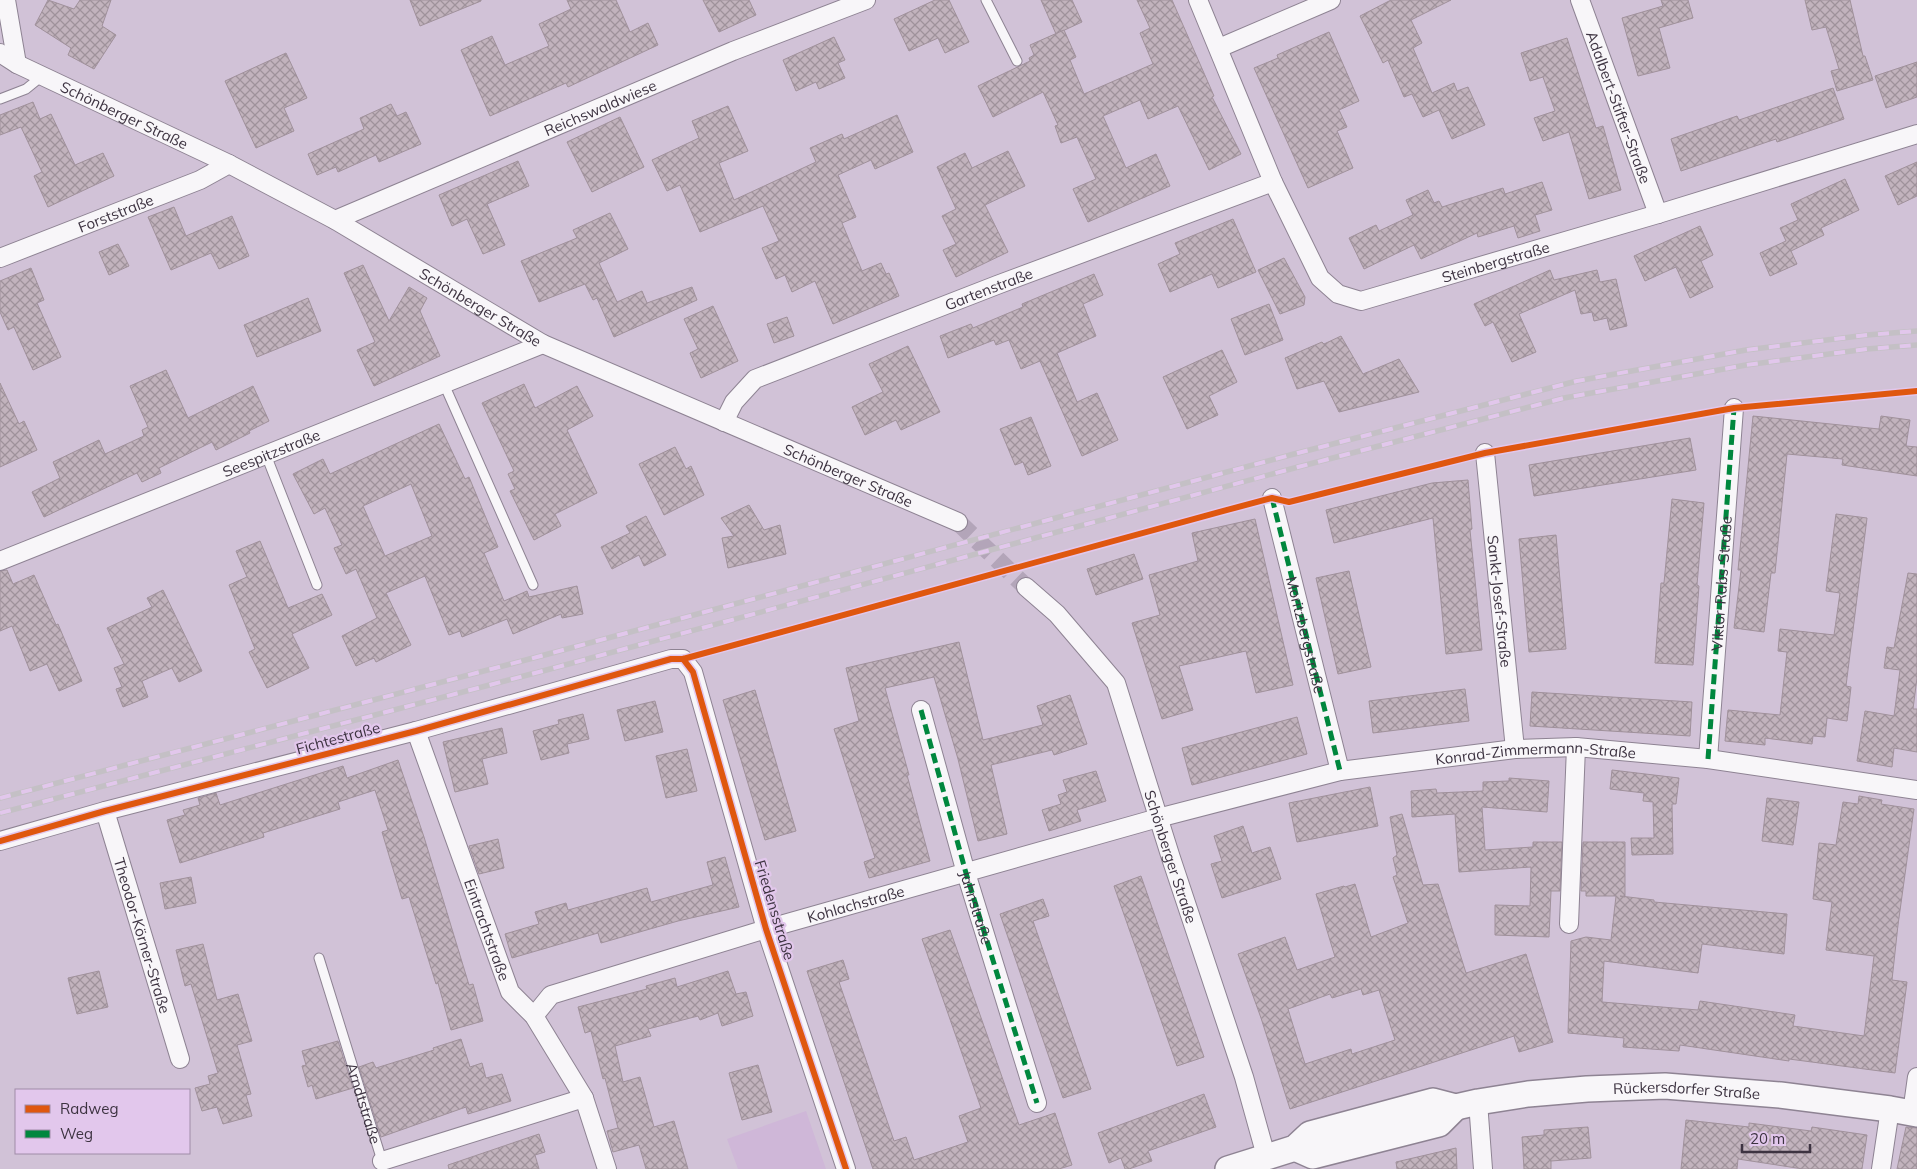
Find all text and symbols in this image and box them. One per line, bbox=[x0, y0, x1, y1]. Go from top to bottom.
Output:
street label: Adalbert-Stifter-Straße bbox=[1583, 28, 1656, 186]
street label: Reichswaldwiese bbox=[541, 75, 659, 140]
street label: Schönberger Straße bbox=[58, 76, 191, 153]
street label: Forststraße bbox=[75, 190, 156, 236]
street label: Steinbergstraße bbox=[1439, 237, 1552, 286]
street label: Schönberger Straße bbox=[416, 263, 545, 350]
street label: Gartenstraße bbox=[942, 263, 1035, 314]
street label: Seespitzstraße bbox=[220, 425, 323, 481]
street label: Schönberger Straße bbox=[781, 439, 916, 511]
street label: Viktor-Rabs-Straße bbox=[1707, 515, 1735, 652]
street label: Sankt-Josef-Straße bbox=[1484, 534, 1516, 668]
street label: Moritzbergstraße bbox=[1282, 574, 1330, 695]
street label: Fichtestraße bbox=[294, 718, 382, 758]
street label: Konrad-Zimmermann-Straße bbox=[1434, 737, 1637, 768]
street label: Schönberger Straße bbox=[1141, 788, 1202, 926]
street label: Theodor-Körner-Straße bbox=[110, 855, 175, 1016]
street label: Friedensstraße bbox=[751, 858, 799, 962]
street label: Jahnstraße bbox=[956, 868, 997, 947]
street label: Eintrachtstraße bbox=[460, 876, 515, 983]
street label: Kohlachstraße bbox=[805, 881, 906, 926]
street label: Arndtstraße bbox=[343, 1060, 386, 1146]
street label: Rückersdorfer Straße bbox=[1613, 1076, 1761, 1103]
legend bbox=[15, 1089, 190, 1154]
text: Radweg bbox=[60, 1099, 118, 1118]
scale bar bbox=[1742, 1122, 1810, 1154]
text: Weg bbox=[60, 1124, 93, 1143]
text: 20 m bbox=[1750, 1129, 1785, 1148]

